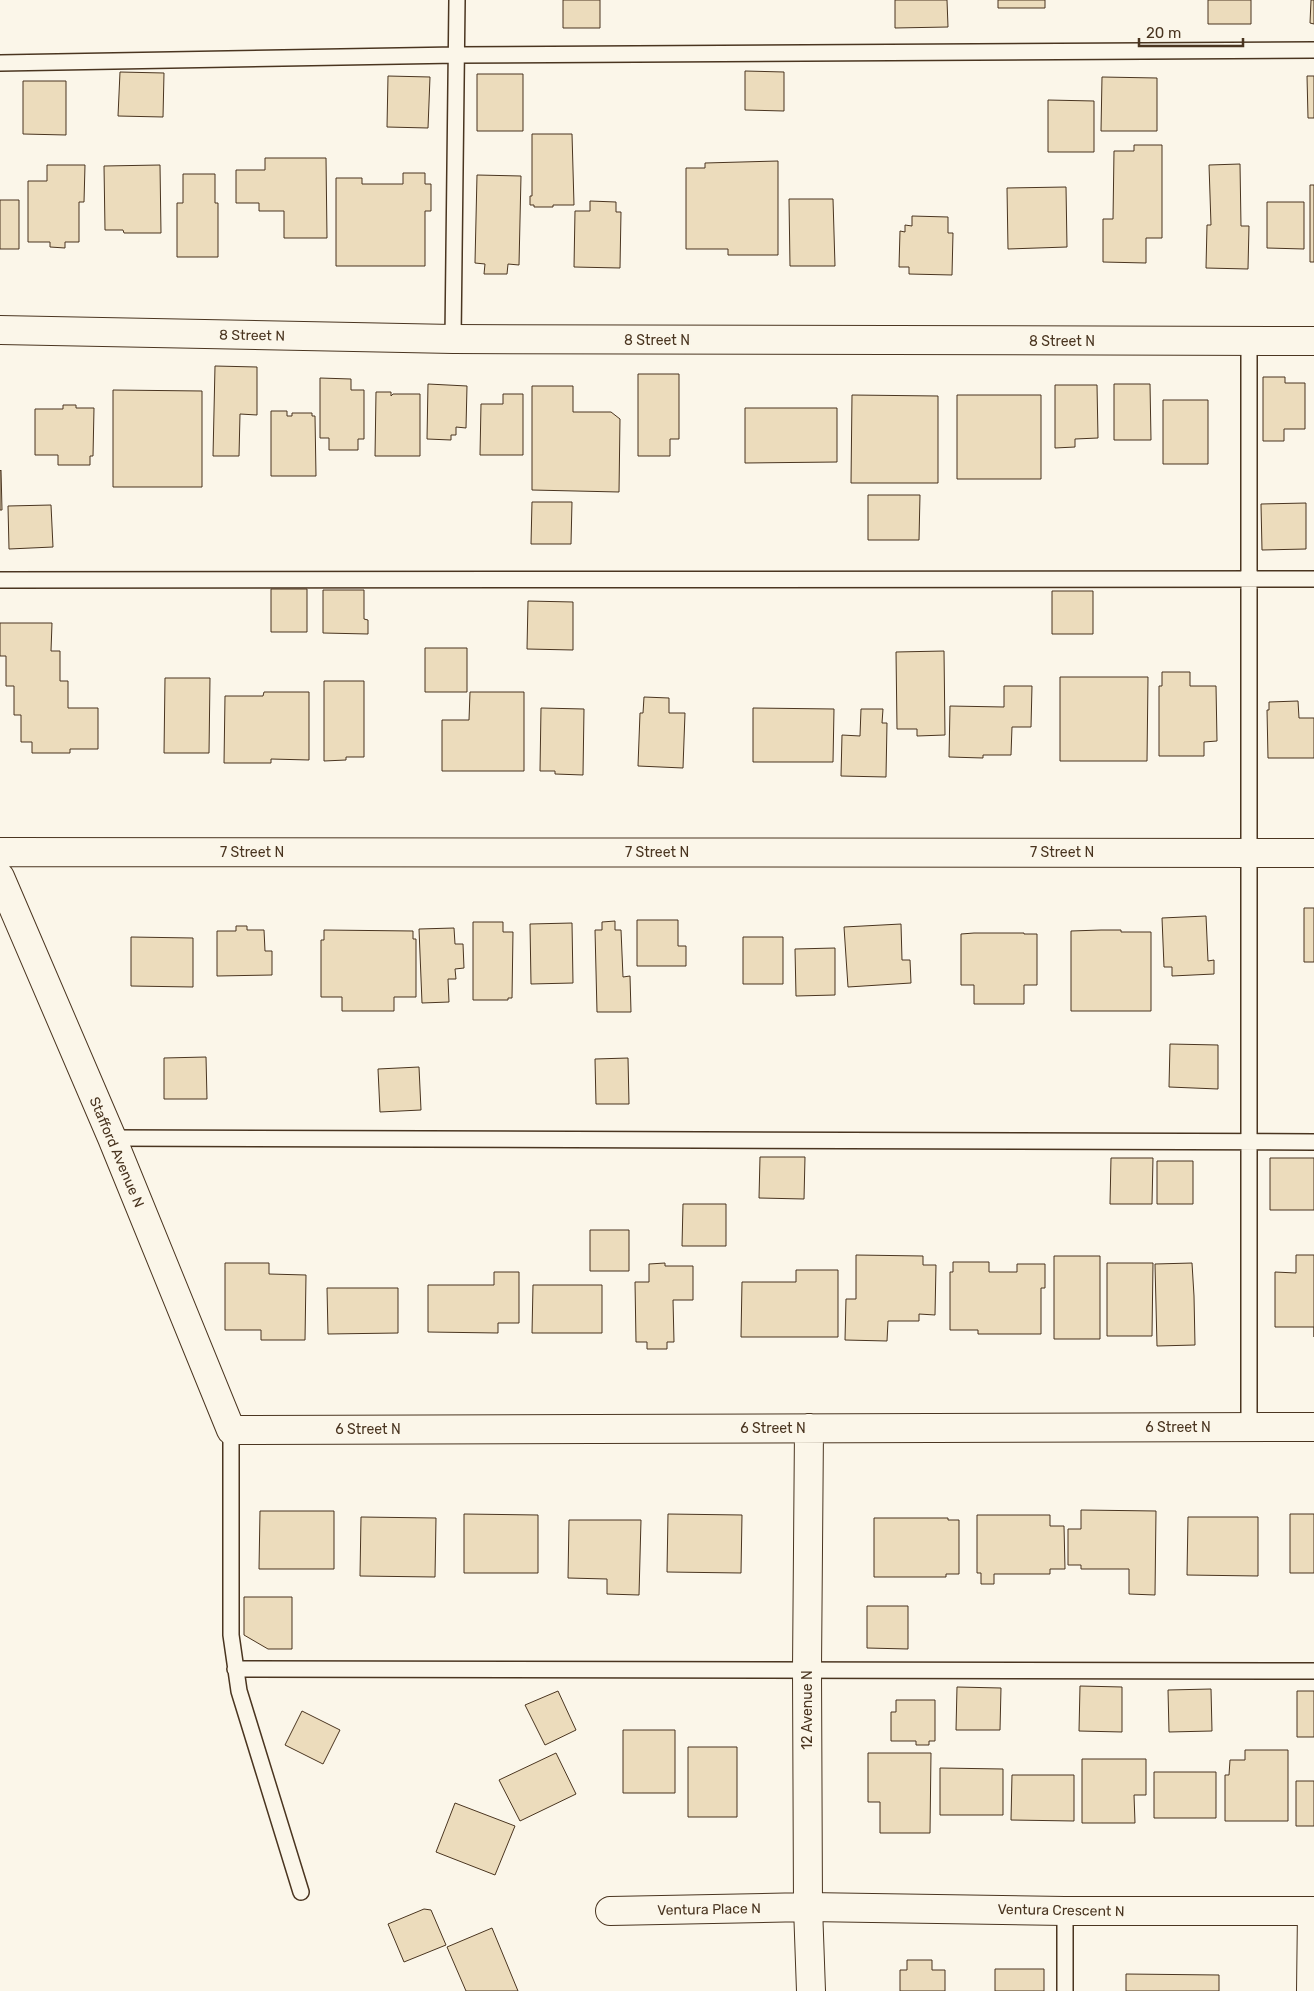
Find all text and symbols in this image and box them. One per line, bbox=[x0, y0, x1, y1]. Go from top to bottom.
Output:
scale bar bbox=[1139, 15, 1243, 47]
text: 20 m bbox=[1146, 24, 1181, 42]
street label: 8 Street N bbox=[219, 326, 285, 345]
street label: 8 Street N bbox=[624, 332, 690, 349]
street label: 8 Street N bbox=[1029, 333, 1095, 350]
street label: 7 Street N bbox=[220, 844, 284, 861]
street label: 7 Street N bbox=[625, 844, 689, 861]
street label: 7 Street N bbox=[1030, 844, 1094, 861]
street label: Stafford Avenue N bbox=[86, 1094, 147, 1210]
street label: 6 Street N bbox=[1145, 1419, 1211, 1436]
street label: 6 Street N bbox=[740, 1420, 806, 1437]
street label: 6 Street N bbox=[335, 1421, 401, 1438]
street label: 12 Avenue N bbox=[799, 1670, 816, 1750]
street label: Ventura Place N bbox=[657, 1900, 761, 1919]
street label: Ventura Crescent N bbox=[997, 1901, 1125, 1920]

